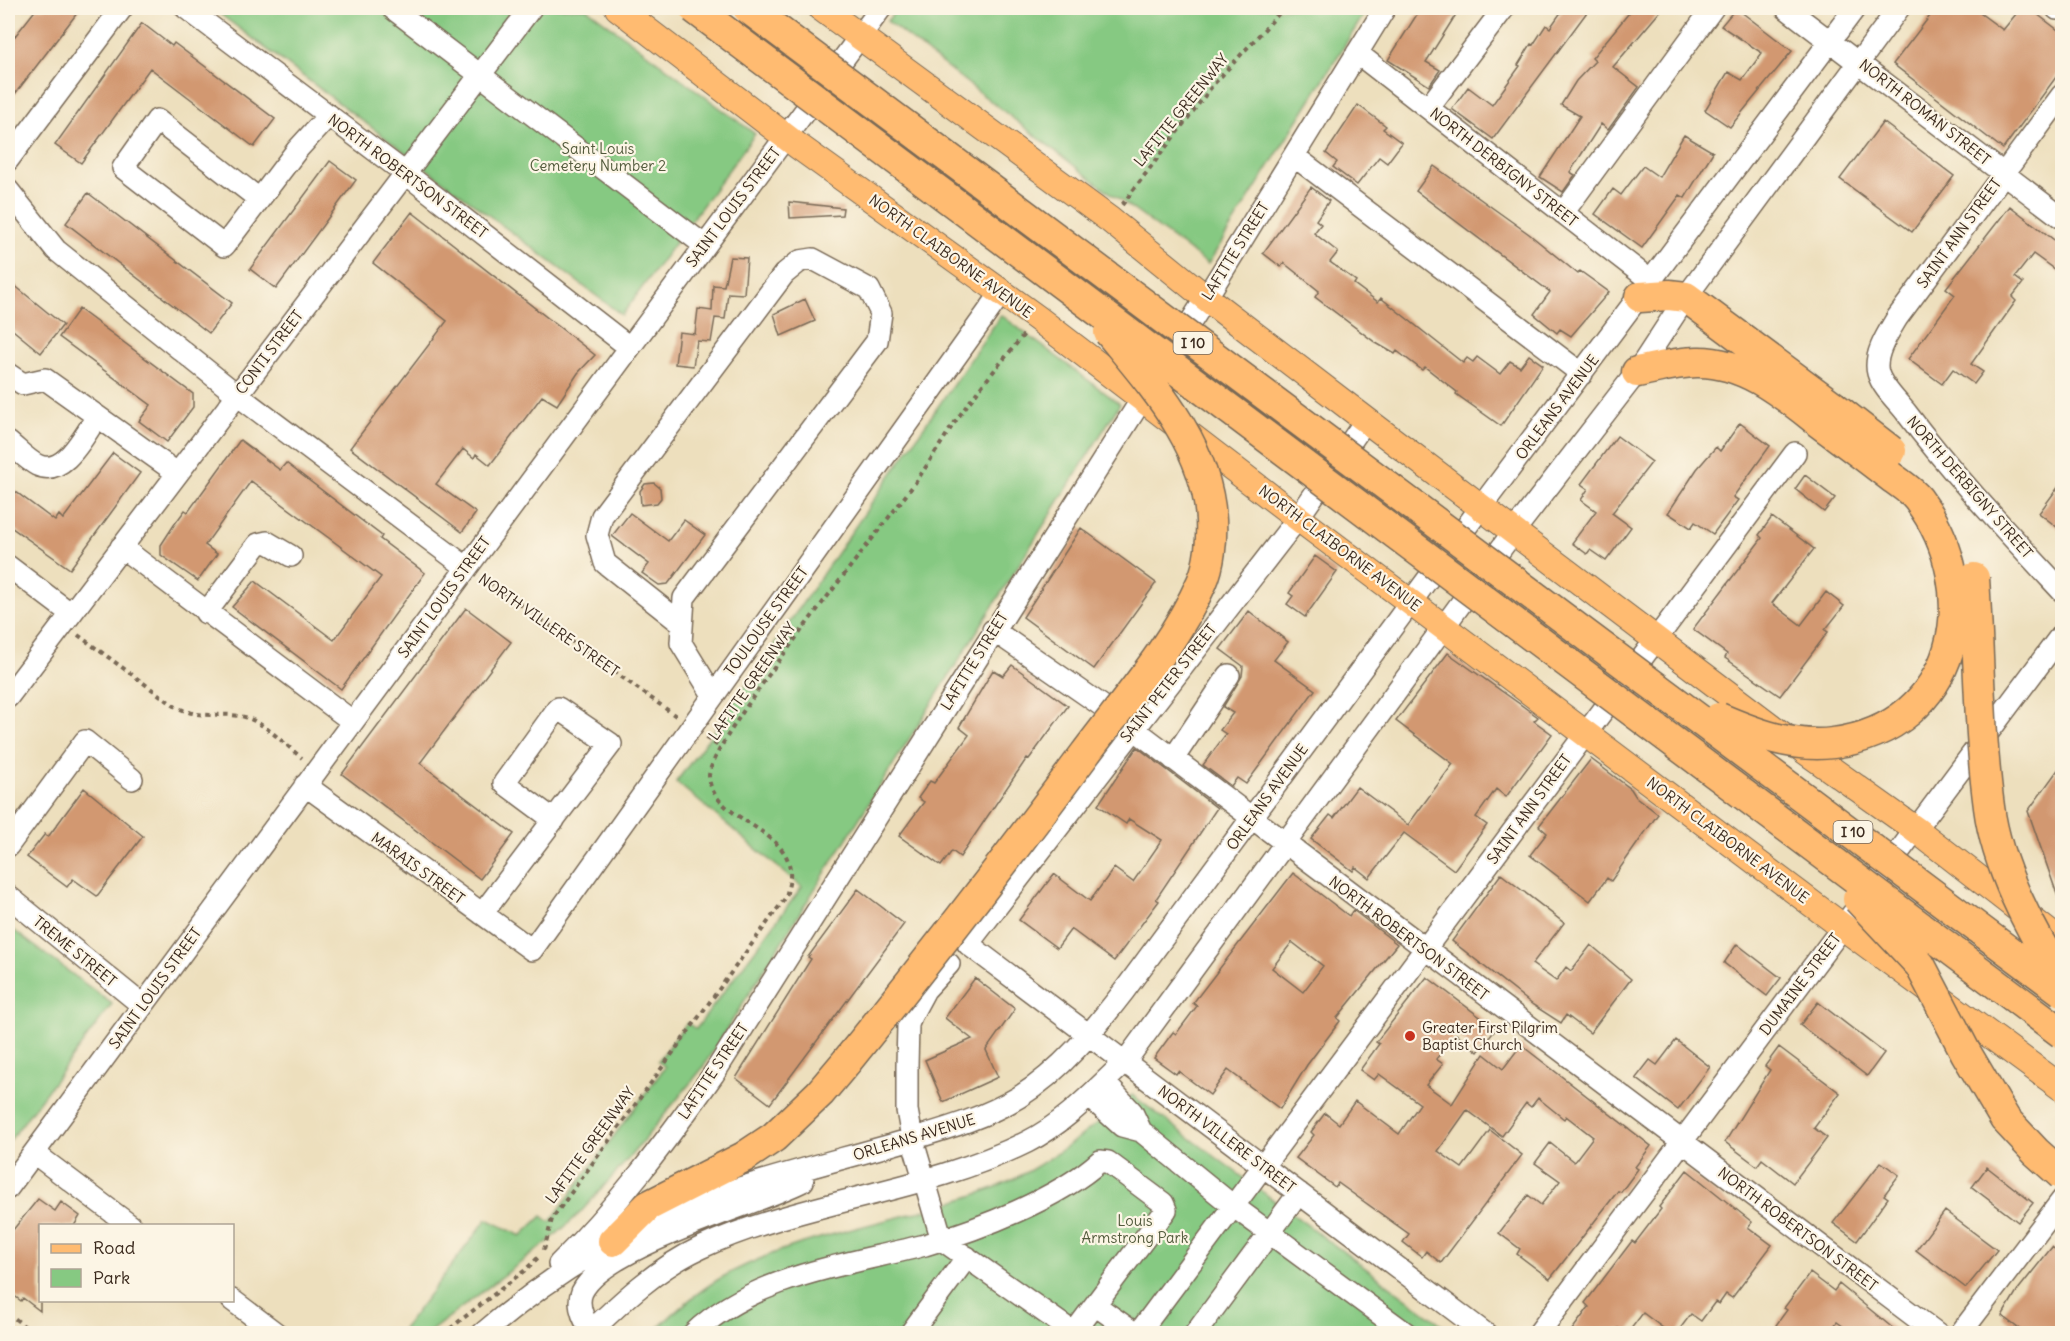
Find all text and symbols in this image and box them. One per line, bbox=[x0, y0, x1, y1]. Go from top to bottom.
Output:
street label: LAFITTE GREENWAY bbox=[1130, 49, 1233, 170]
street label: NORTH ROMAN STREET bbox=[1856, 55, 1995, 169]
street label: NORTH DERBIGNY STREET bbox=[1426, 103, 1582, 231]
street label: NORTH ROBERTSON STREET bbox=[324, 110, 492, 242]
park label: Saint Louis Cemetery Number 2 bbox=[530, 139, 666, 175]
street label: SAINT LOUIS STREET bbox=[682, 143, 784, 271]
street label: SAINT ANN STREET bbox=[1913, 174, 2005, 292]
street label: NORTH CLAIBORNE AVENUE bbox=[865, 190, 1037, 322]
street label: LAFITTE STREET bbox=[1197, 198, 1273, 304]
street label: CONTI STREET bbox=[231, 306, 307, 398]
road number: I 10 bbox=[1174, 332, 1212, 354]
street label: ORLEANS AVENUE bbox=[1511, 350, 1603, 463]
street label: NORTH DERBIGNY STREET bbox=[1903, 412, 2037, 562]
street label: NORTH CLAIBORNE AVENUE bbox=[1255, 481, 1425, 615]
street label: SAINT LOUIS STREET bbox=[394, 533, 494, 661]
street label: TOULOUSE STREET bbox=[720, 562, 812, 679]
street label: NORTH VILLERE STREET bbox=[475, 569, 623, 681]
street label: LAFITTE STREET bbox=[936, 608, 1012, 714]
street label: LAFITTE GREENWAY bbox=[704, 618, 800, 744]
street label: SAINT PETER STREET bbox=[1116, 620, 1220, 746]
street label: ORLEANS AVENUE bbox=[1222, 740, 1312, 854]
street label: SAINT ANN STREET bbox=[1483, 750, 1575, 868]
street label: NORTH CLAIBORNE AVENUE bbox=[1643, 773, 1813, 907]
road number: I 10 bbox=[1834, 821, 1872, 843]
street label: MARAIS STREET bbox=[368, 828, 468, 908]
street label: NORTH ROBERTSON STREET bbox=[1325, 872, 1493, 1004]
street label: TREME STREET bbox=[29, 912, 121, 991]
street label: SAINT LOUIS STREET bbox=[105, 924, 205, 1052]
street label: DUMAINE STREET bbox=[1755, 929, 1845, 1039]
place label: Greater First Pilgrim Baptist Church bbox=[1422, 1018, 1558, 1054]
street label: LAFITTE STREET bbox=[674, 1019, 752, 1123]
marker: Greater First Pilgrim Baptist Church bbox=[1403, 1029, 1417, 1043]
street label: NORTH VILLERE STREET bbox=[1154, 1081, 1300, 1197]
street label: LAFITTE GREENWAY bbox=[541, 1082, 639, 1207]
street label: ORLEANS AVENUE bbox=[851, 1109, 978, 1165]
street label: NORTH ROBERTSON STREET bbox=[1714, 1163, 1882, 1295]
park label: Louis Armstrong Park bbox=[1082, 1211, 1189, 1247]
legend bbox=[39, 1224, 234, 1302]
text: Road bbox=[93, 1236, 136, 1259]
text: Park bbox=[93, 1266, 130, 1289]

